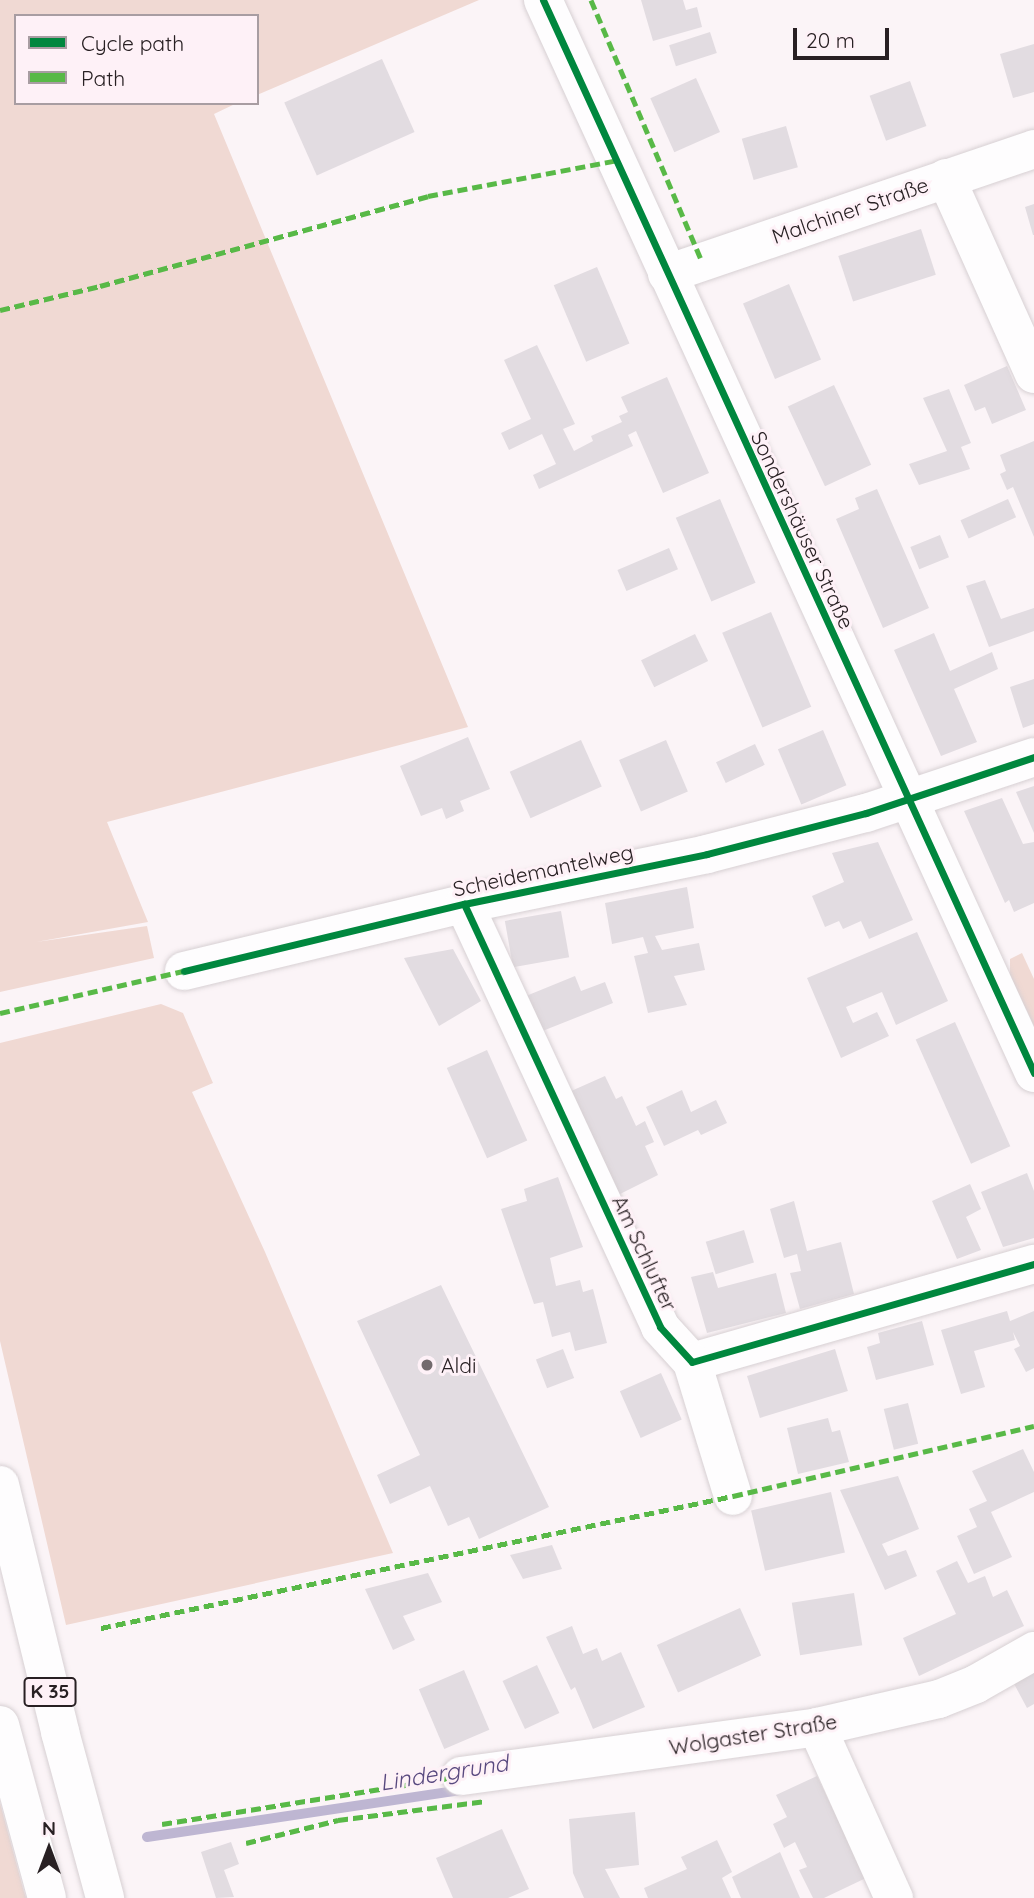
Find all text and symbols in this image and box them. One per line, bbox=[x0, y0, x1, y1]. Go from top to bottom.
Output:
legend bbox=[14, 14, 259, 105]
scale bar bbox=[796, 14, 892, 58]
text: 20 m bbox=[806, 27, 855, 53]
text: Cycle path bbox=[81, 30, 184, 56]
text: Path bbox=[81, 65, 125, 91]
street label: Malchiner Straße bbox=[768, 171, 932, 249]
street label: Sondershäuser Straße bbox=[746, 427, 860, 633]
street label: Scheidemantelweg bbox=[451, 839, 635, 901]
street label: Am Schlufter bbox=[607, 1191, 683, 1315]
place label: Aldi bbox=[441, 1352, 476, 1378]
marker: Aldi bbox=[419, 1357, 435, 1373]
road number: K 35 bbox=[22, 1676, 78, 1708]
street label: Wolgaster Straße bbox=[667, 1708, 839, 1760]
water label: Lindergrund bbox=[378, 1749, 510, 1797]
north arrow bbox=[14, 1814, 84, 1884]
text: N bbox=[42, 1816, 56, 1840]

